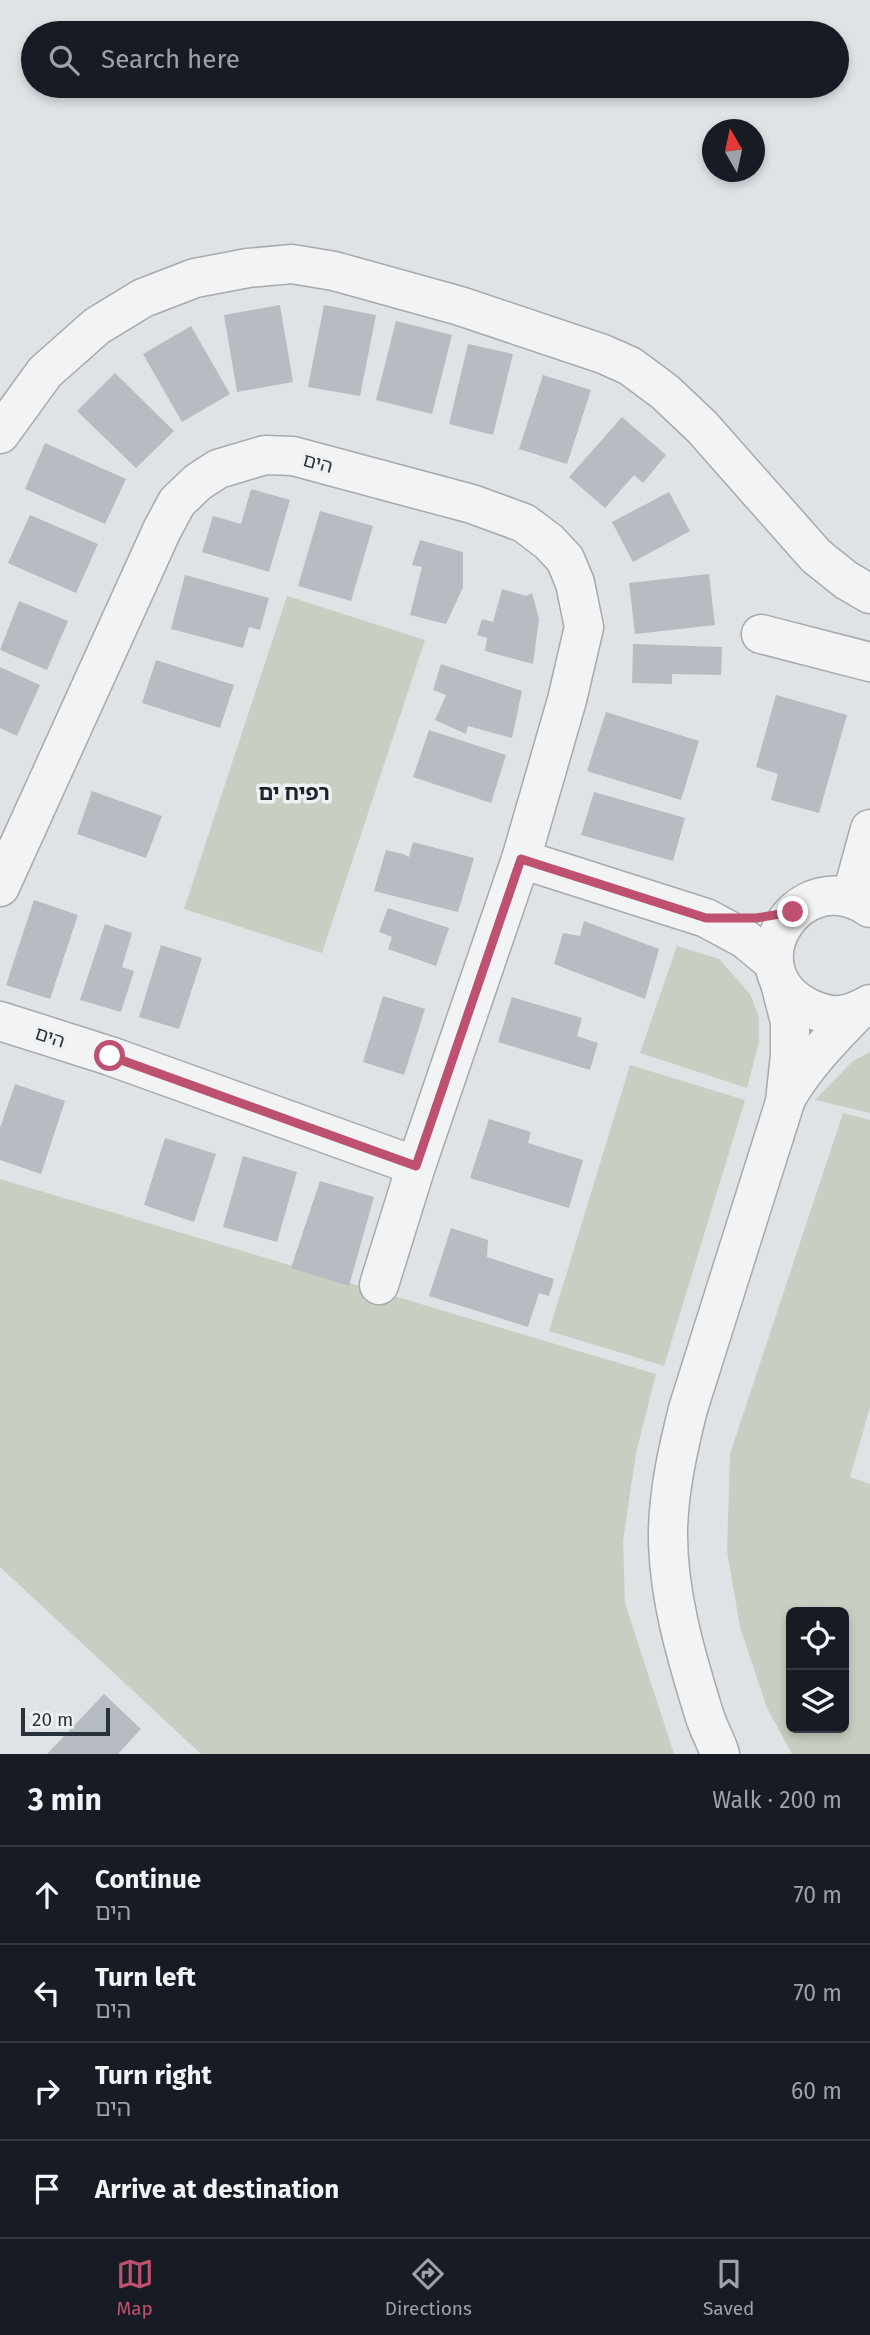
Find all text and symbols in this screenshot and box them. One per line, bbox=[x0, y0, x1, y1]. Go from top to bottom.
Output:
search box bbox=[21, 21, 849, 98]
icon: search bbox=[45, 41, 83, 79]
text: Search here bbox=[101, 44, 240, 75]
north arrow bbox=[702, 119, 765, 182]
street label: הים bbox=[301, 448, 335, 478]
district label: רפיח ים bbox=[258, 780, 330, 806]
route end bbox=[777, 896, 808, 927]
street label: הים bbox=[32, 1021, 68, 1053]
route start bbox=[94, 1040, 125, 1071]
map controls bbox=[786, 1607, 849, 1733]
button: locate bbox=[786, 1607, 849, 1670]
button: layers bbox=[786, 1670, 849, 1733]
scale bar bbox=[21, 1705, 110, 1737]
text: 20 m bbox=[32, 1708, 73, 1731]
text: 3 min bbox=[28, 1782, 102, 1818]
text: Walk · 200 m bbox=[712, 1786, 842, 1814]
text: Continue bbox=[95, 1864, 201, 1895]
icon: ahead bbox=[28, 1876, 66, 1914]
text: 70 m bbox=[793, 1881, 842, 1909]
text: הים bbox=[95, 1898, 131, 1926]
text: Turn left bbox=[95, 1962, 196, 1993]
icon: left bbox=[28, 1974, 66, 2012]
text: 70 m bbox=[793, 1979, 842, 2007]
text: הים bbox=[95, 1996, 131, 2024]
text: Turn right bbox=[95, 2060, 212, 2091]
icon: right bbox=[28, 2072, 66, 2110]
text: 60 m bbox=[791, 2077, 842, 2105]
text: הים bbox=[95, 2094, 131, 2122]
icon: arrive bbox=[28, 2170, 66, 2208]
text: Arrive at destination bbox=[95, 2174, 339, 2205]
tab: Map bbox=[116, 2255, 154, 2320]
tab: Directions bbox=[385, 2255, 472, 2320]
tab: Saved bbox=[703, 2255, 754, 2320]

